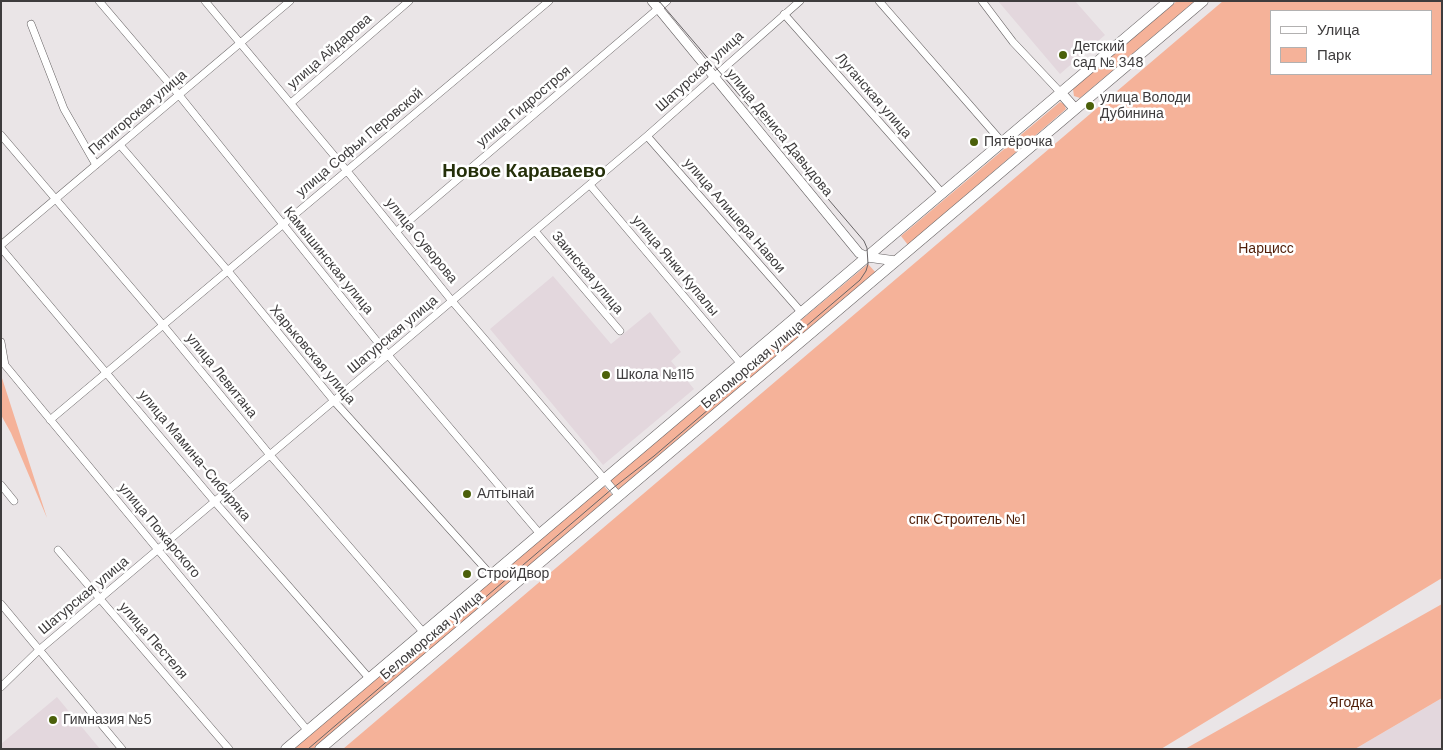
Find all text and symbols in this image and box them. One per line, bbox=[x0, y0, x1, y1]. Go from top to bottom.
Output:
legend bbox=[1270, 10, 1433, 75]
street label: улица Айдарова bbox=[285, 11, 375, 93]
text: Улица bbox=[1317, 20, 1360, 40]
street label: Шатурская улица bbox=[653, 28, 747, 116]
place label: Детский сад № 348 bbox=[1073, 39, 1144, 72]
text: Парк bbox=[1317, 45, 1351, 65]
marker: Детский сад № 348 bbox=[1057, 49, 1069, 61]
street label: Луганская улица bbox=[831, 50, 915, 142]
street label: улица Гидростроя bbox=[474, 63, 574, 151]
street label: улица Дениса Давыдова bbox=[722, 66, 836, 200]
street label: Пятигорская улица bbox=[85, 67, 191, 159]
street label: улица Софьи Перовской bbox=[293, 85, 427, 201]
place label: улица Володи Дубинина bbox=[1100, 90, 1191, 122]
marker: улица Володи Дубинина bbox=[1084, 100, 1096, 112]
place label: Пятёрочка bbox=[984, 134, 1053, 150]
marker: Пятёрочка bbox=[968, 136, 980, 148]
street label: улица Алишера Навои bbox=[680, 155, 788, 277]
district label: Новое Караваево bbox=[442, 161, 606, 183]
street label: улица Суворова bbox=[381, 195, 461, 287]
street label: Камышинская улица bbox=[279, 204, 377, 318]
street label: улица Янки Купалы bbox=[628, 212, 722, 320]
street label: Заинская улица bbox=[548, 228, 626, 318]
park label: Нарцисс bbox=[1238, 241, 1294, 257]
street label: Шатурская улица bbox=[345, 292, 441, 378]
street label: Харьковская улица bbox=[266, 302, 358, 408]
street label: Беломорская улица bbox=[698, 317, 808, 413]
street label: улица Левитана bbox=[182, 330, 260, 422]
place label: Школа №115 bbox=[616, 367, 695, 383]
marker: Школа №115 bbox=[600, 369, 612, 381]
street label: улица Мамина-Сибиряка bbox=[134, 387, 254, 525]
street label: улица Пожарского bbox=[114, 480, 204, 582]
place label: Алтынай bbox=[477, 486, 534, 502]
marker: Алтынай bbox=[461, 488, 473, 500]
park label: спк Строитель №1 bbox=[909, 512, 1025, 528]
street label: Шатурская улица bbox=[36, 553, 132, 639]
place label: СтройДвор bbox=[477, 566, 549, 582]
marker: СтройДвор bbox=[461, 568, 473, 580]
street label: Беломорская улица bbox=[377, 588, 487, 684]
street label: улица Пестеля bbox=[115, 599, 191, 683]
park label: Ягодка bbox=[1329, 695, 1373, 711]
place label: Гимназия №5 bbox=[63, 712, 152, 728]
marker: Гимназия №5 bbox=[47, 714, 59, 726]

